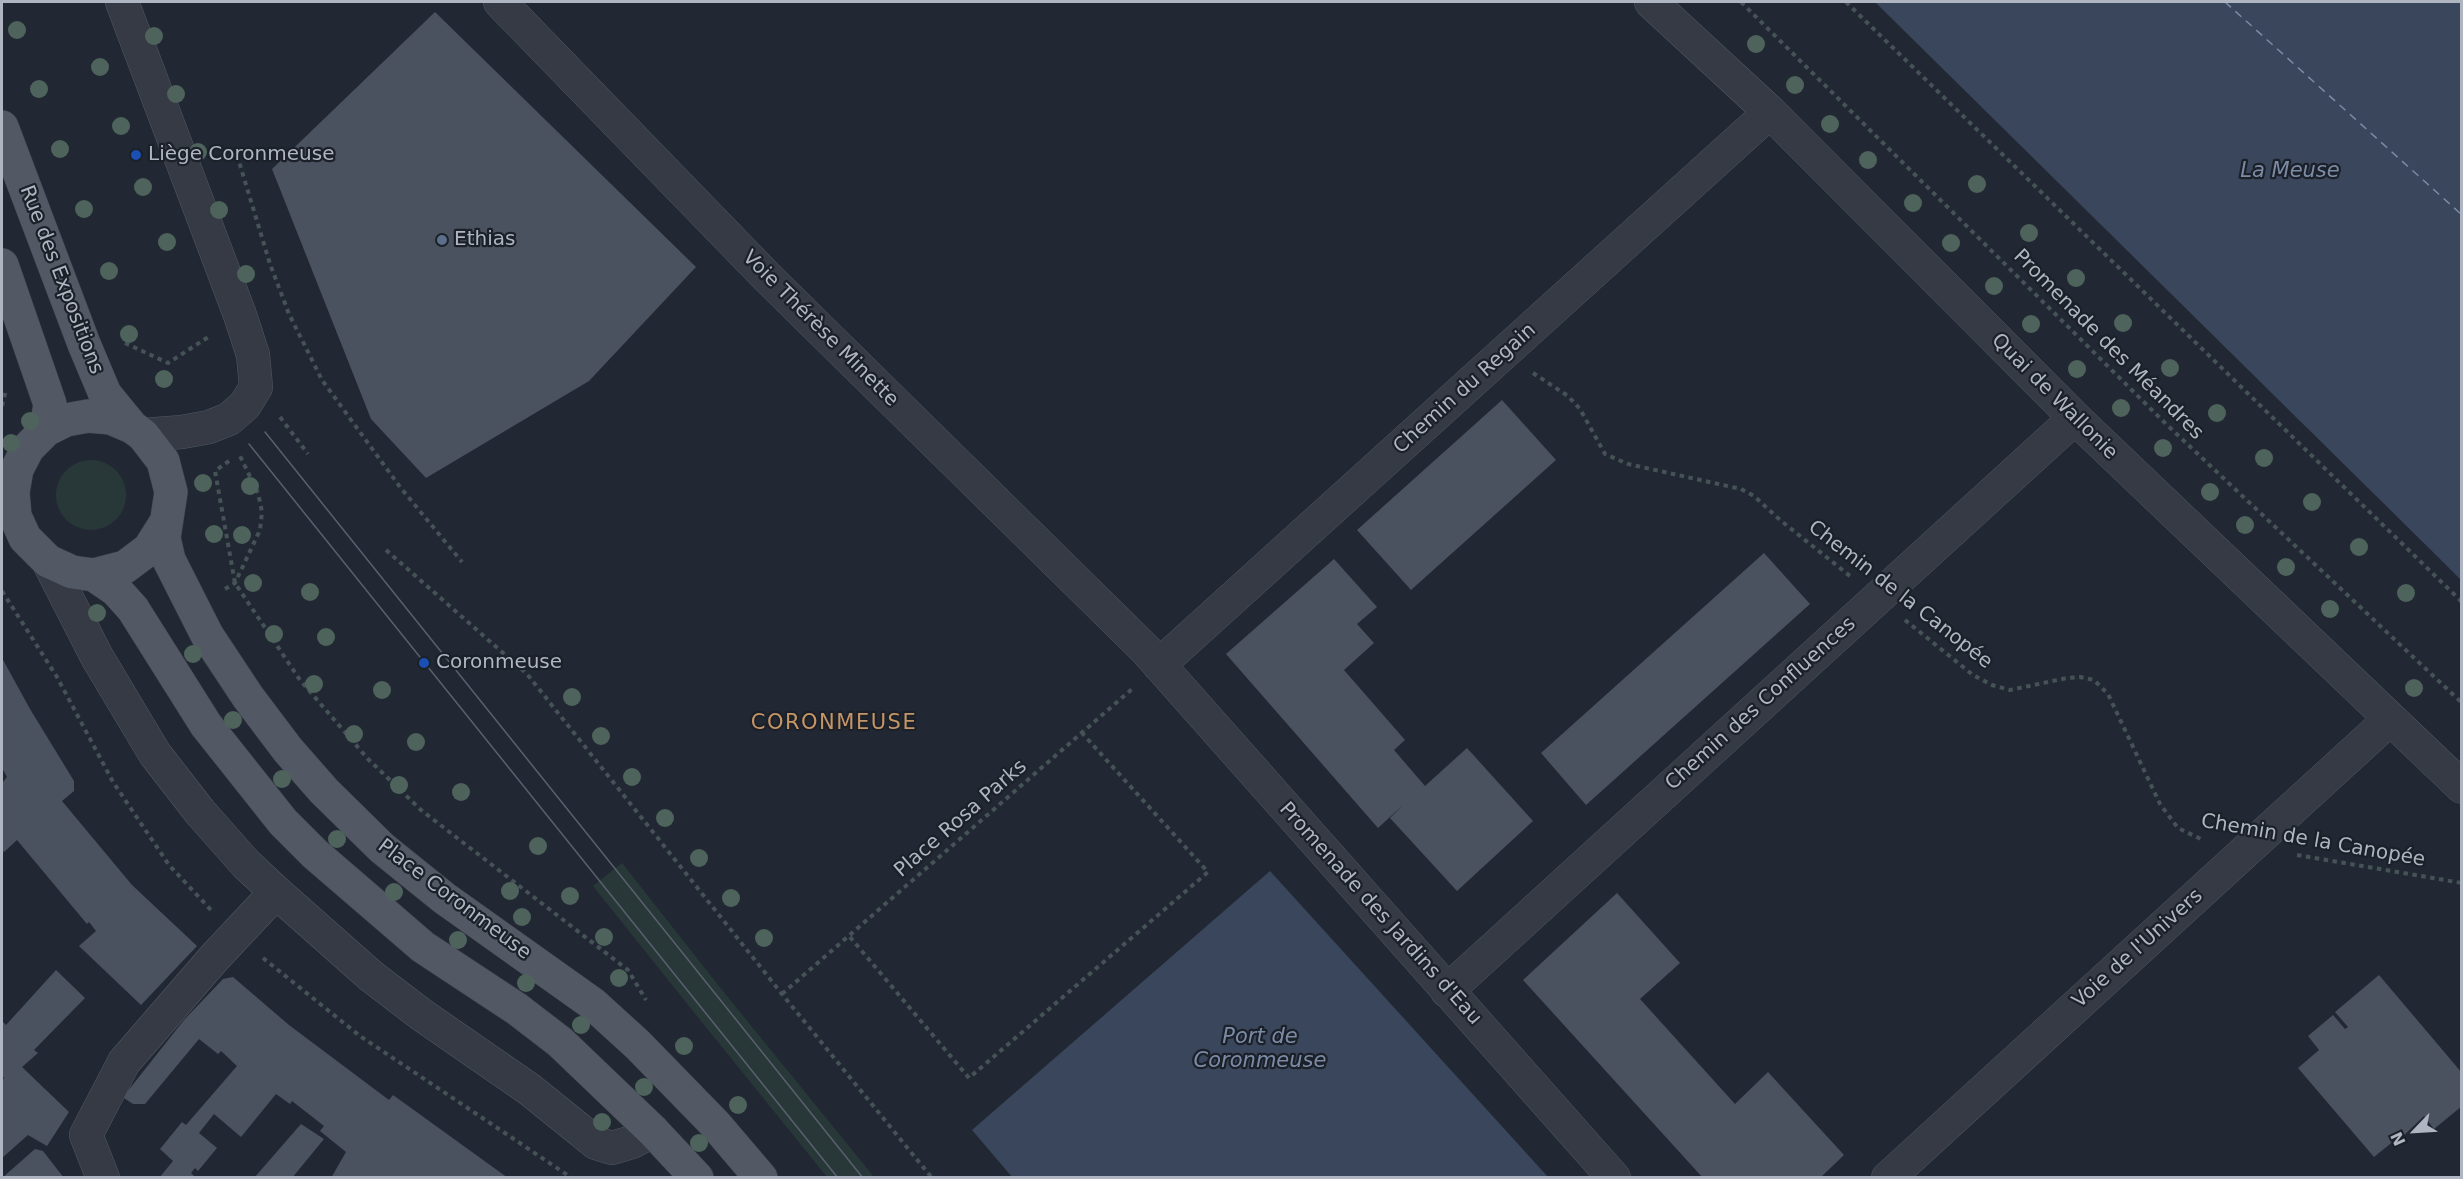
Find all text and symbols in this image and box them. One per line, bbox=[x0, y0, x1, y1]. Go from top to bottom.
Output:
place label: Liège Coronmeuse bbox=[148, 143, 334, 167]
marker: Liège Coronmeuse bbox=[129, 148, 143, 162]
water label: La Meuse bbox=[2240, 159, 2340, 185]
street label: Rue des Expositions bbox=[14, 182, 108, 378]
place label: Ethias bbox=[454, 228, 515, 252]
marker: Ethias bbox=[435, 233, 449, 247]
street label: Promenade des Méandres bbox=[2008, 245, 2208, 445]
street label: Voie Thérèse Minette bbox=[737, 246, 903, 412]
street label: Chemin du Regain bbox=[1389, 319, 1541, 459]
street label: Quai de Wallonie bbox=[1986, 329, 2122, 465]
street label: Chemin de la Canopée bbox=[1803, 516, 1997, 674]
street label: Chemin des Confluences bbox=[1661, 612, 1861, 796]
place label: Coronmeuse bbox=[436, 651, 562, 675]
marker: Coronmeuse bbox=[417, 656, 431, 670]
district label: CORONMEUSE bbox=[751, 711, 917, 737]
street label: Place Rosa Parks bbox=[890, 755, 1032, 883]
street label: Promenade des Jardins d'Eau bbox=[1274, 798, 1486, 1030]
street label: Chemin de la Canopée bbox=[2199, 809, 2427, 873]
street label: Place Coronmeuse bbox=[373, 835, 535, 965]
street label: Voie de l'Univers bbox=[2068, 884, 2208, 1014]
water label: Port de Coronmeuse bbox=[1194, 1025, 1326, 1075]
north arrow bbox=[2385, 1101, 2445, 1161]
text: N bbox=[2387, 1129, 2410, 1149]

